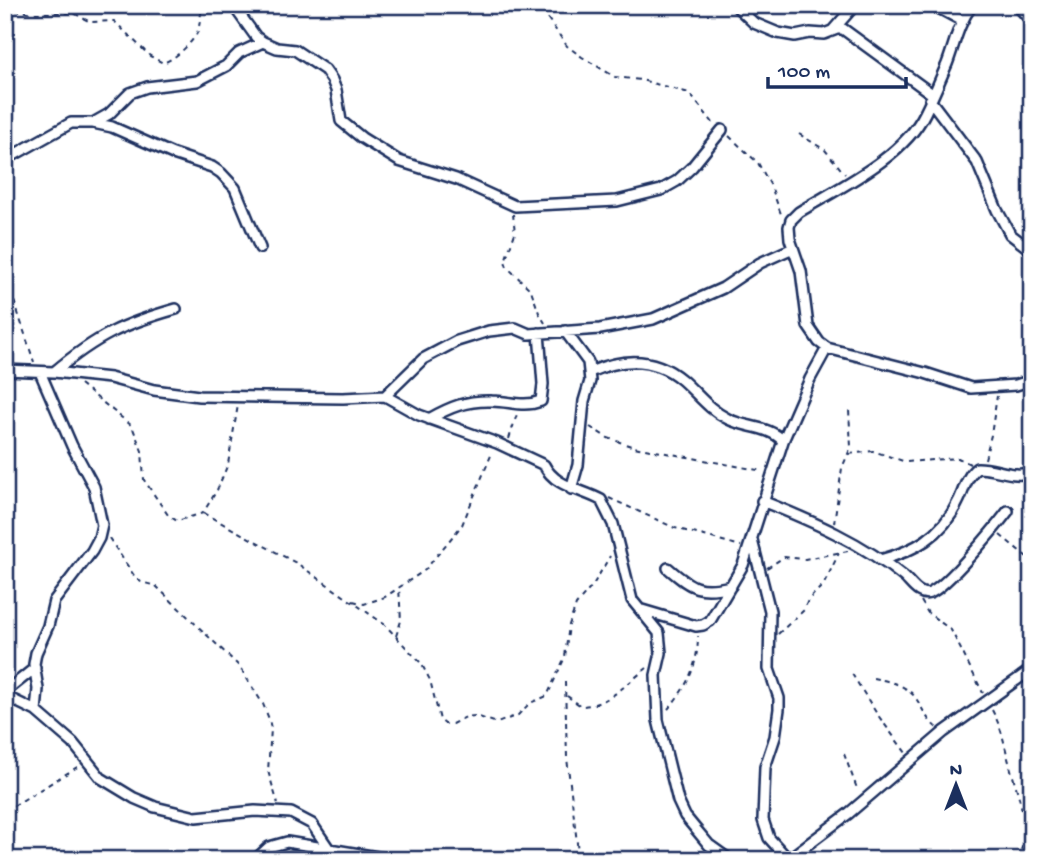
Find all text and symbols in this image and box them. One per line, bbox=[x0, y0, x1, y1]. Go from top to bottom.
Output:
scale bar bbox=[768, 46, 906, 90]
text: 100 m bbox=[777, 61, 830, 86]
north arrow bbox=[922, 750, 992, 820]
text: N bbox=[950, 760, 962, 783]

